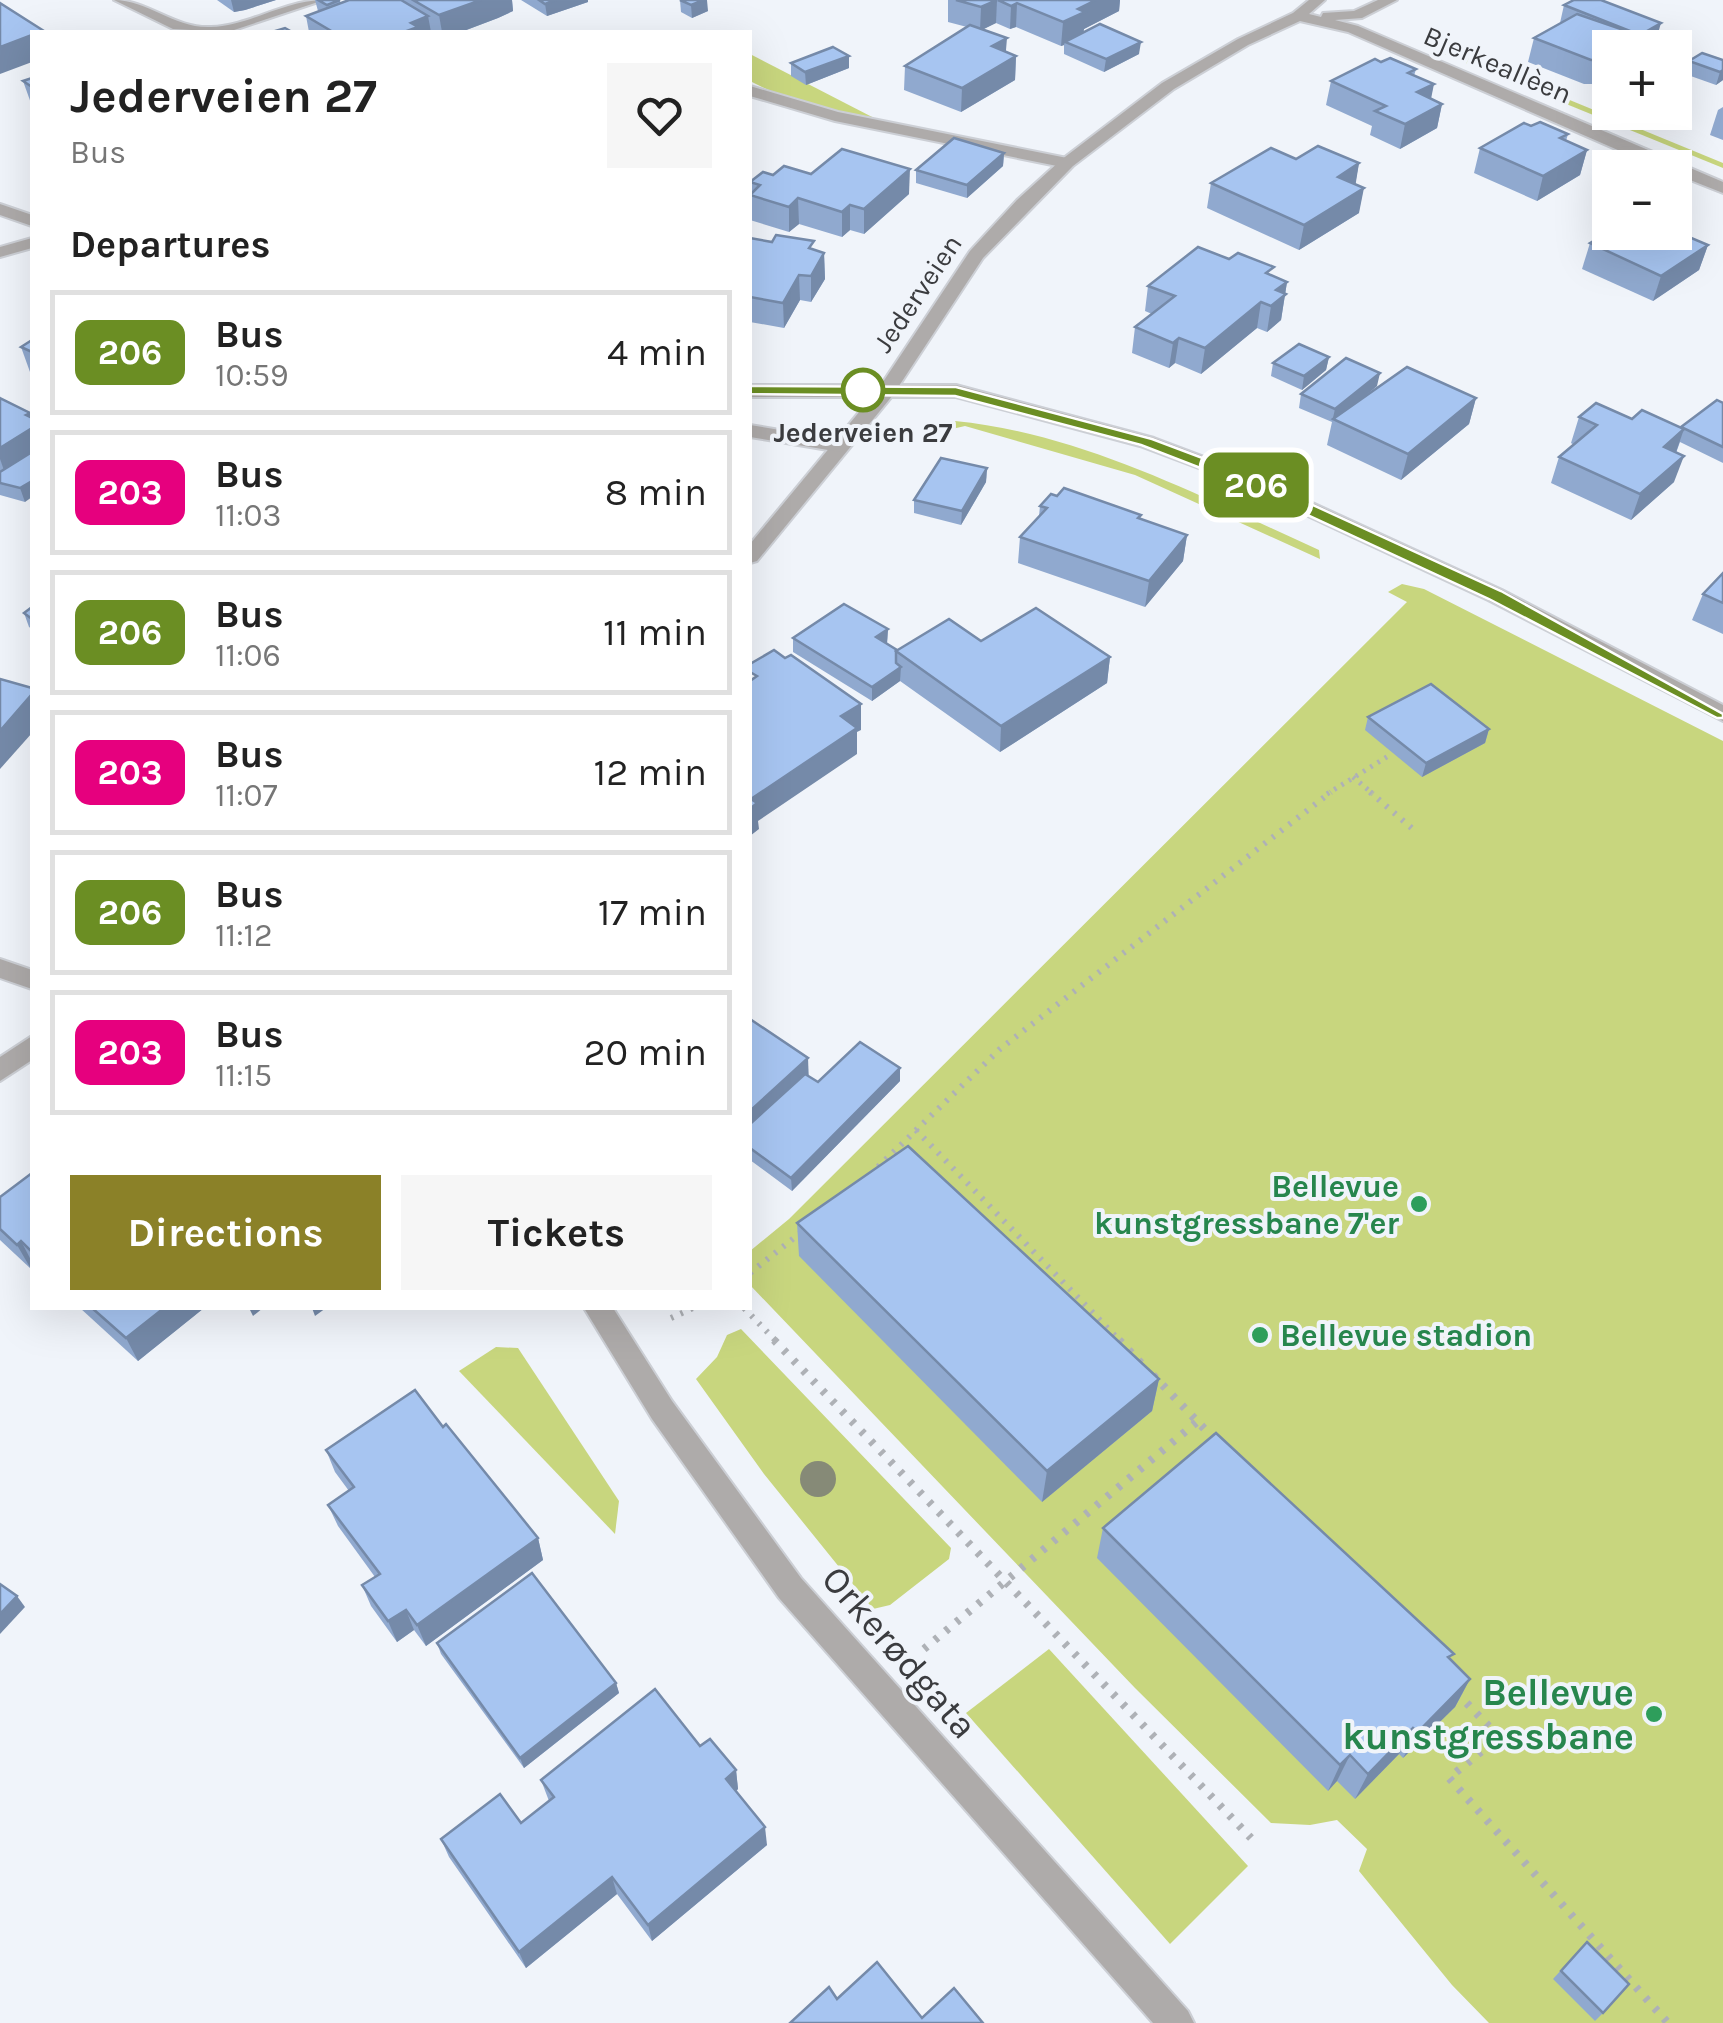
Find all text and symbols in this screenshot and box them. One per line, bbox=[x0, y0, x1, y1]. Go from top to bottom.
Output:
street label: Bjerkeallèen bbox=[1419, 18, 1577, 110]
map controls bbox=[1592, 30, 1692, 250]
button: + bbox=[1592, 30, 1692, 130]
button: heart bbox=[607, 63, 712, 168]
text: Jederveien 27 bbox=[70, 68, 377, 124]
text: Bus bbox=[70, 134, 126, 171]
button: − bbox=[1592, 150, 1692, 250]
text: Departures bbox=[70, 222, 270, 267]
street label: Jederveien bbox=[866, 228, 969, 358]
text: Bus bbox=[215, 312, 284, 357]
text: 4 min bbox=[607, 330, 707, 375]
text: 206 bbox=[98, 332, 162, 373]
text: 10:59 bbox=[215, 357, 289, 394]
marker: Jederveien 27 bbox=[842, 369, 884, 411]
place label: Jederveien 27 bbox=[773, 416, 953, 449]
text: Bus bbox=[215, 452, 284, 497]
line badge: 206 bbox=[1198, 452, 1314, 518]
text: 206 bbox=[1224, 465, 1288, 506]
text: 8 min bbox=[605, 470, 707, 515]
text: 203 bbox=[97, 472, 163, 513]
text: 11:03 bbox=[215, 497, 281, 534]
text: Bus bbox=[215, 592, 284, 637]
text: 11 min bbox=[603, 610, 707, 655]
text: 206 bbox=[98, 612, 162, 653]
text: 11:06 bbox=[215, 637, 281, 674]
text: Bus bbox=[215, 732, 284, 777]
text: 12 min bbox=[594, 750, 707, 795]
text: 203 bbox=[97, 752, 163, 793]
text: 11:07 bbox=[215, 777, 278, 814]
text: Bus bbox=[215, 872, 284, 917]
text: 17 min bbox=[598, 890, 707, 935]
text: 206 bbox=[98, 892, 162, 933]
text: 11:12 bbox=[215, 917, 273, 954]
text: Bus bbox=[215, 1012, 284, 1057]
text: 20 min bbox=[584, 1030, 707, 1075]
text: 203 bbox=[97, 1032, 163, 1073]
text: 11:15 bbox=[215, 1057, 272, 1094]
place label: Bellevue kunstgressbane 7'er bbox=[1094, 1168, 1399, 1242]
button: Directions bbox=[70, 1175, 381, 1290]
button: Tickets bbox=[401, 1175, 712, 1290]
marker: Bellevue kunstgressbane 7'er bbox=[1408, 1193, 1430, 1215]
place label: Bellevue stadion bbox=[1280, 1317, 1532, 1354]
marker: Bellevue stadion bbox=[1249, 1324, 1271, 1346]
street label: Orkerødgata bbox=[813, 1557, 987, 1748]
place label: Bellevue kunstgressbane bbox=[1342, 1670, 1634, 1759]
marker: Bellevue kunstgressbane bbox=[1643, 1703, 1665, 1725]

